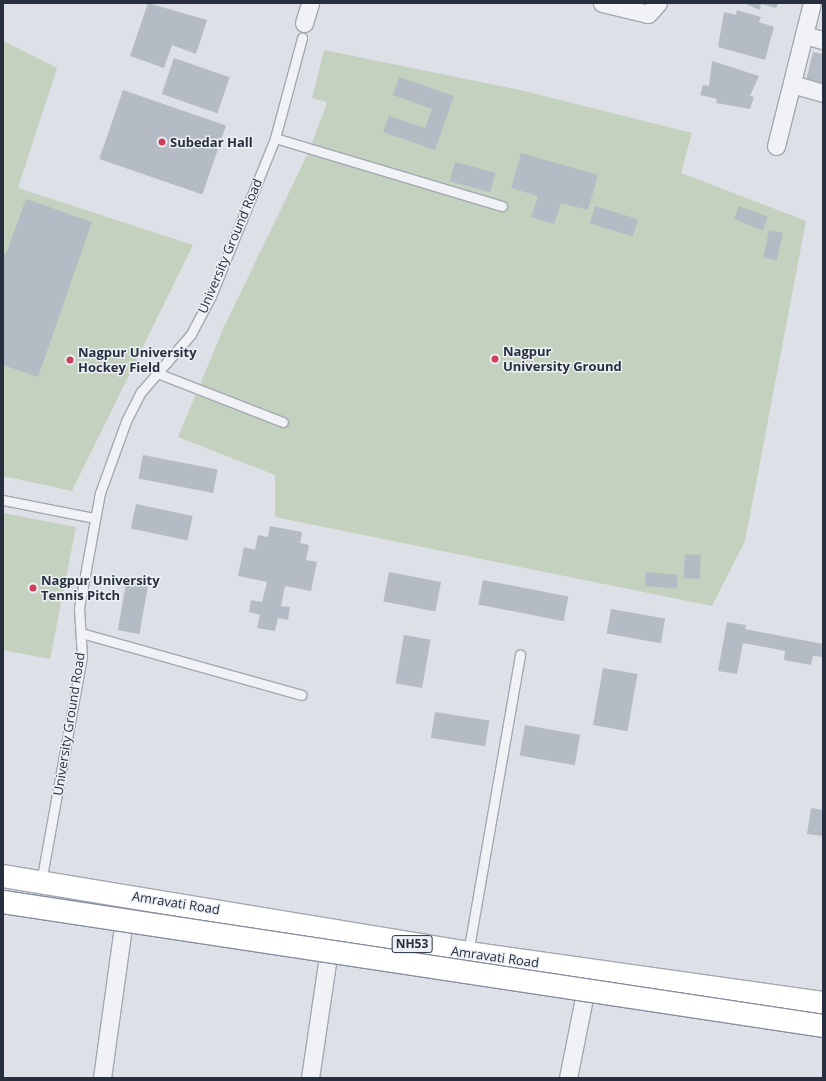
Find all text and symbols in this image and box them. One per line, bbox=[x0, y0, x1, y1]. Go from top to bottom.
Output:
place label: Subedar Hall bbox=[170, 134, 253, 150]
marker: Subedar Hall bbox=[157, 137, 167, 147]
street label: University Ground Road bbox=[195, 176, 265, 316]
place label: Nagpur University Ground bbox=[503, 344, 622, 375]
place label: Nagpur University Hockey Field bbox=[78, 345, 197, 376]
marker: Nagpur University Ground bbox=[490, 354, 500, 364]
marker: Nagpur University Hockey Field bbox=[65, 355, 75, 365]
place label: Nagpur University Tennis Pitch bbox=[41, 573, 160, 604]
marker: Nagpur University Tennis Pitch bbox=[28, 583, 38, 593]
street label: University Ground Road bbox=[50, 651, 88, 797]
street label: Amravati Road bbox=[131, 888, 221, 918]
road number: NH53 bbox=[391, 934, 433, 954]
street label: Amravati Road bbox=[450, 943, 540, 971]

